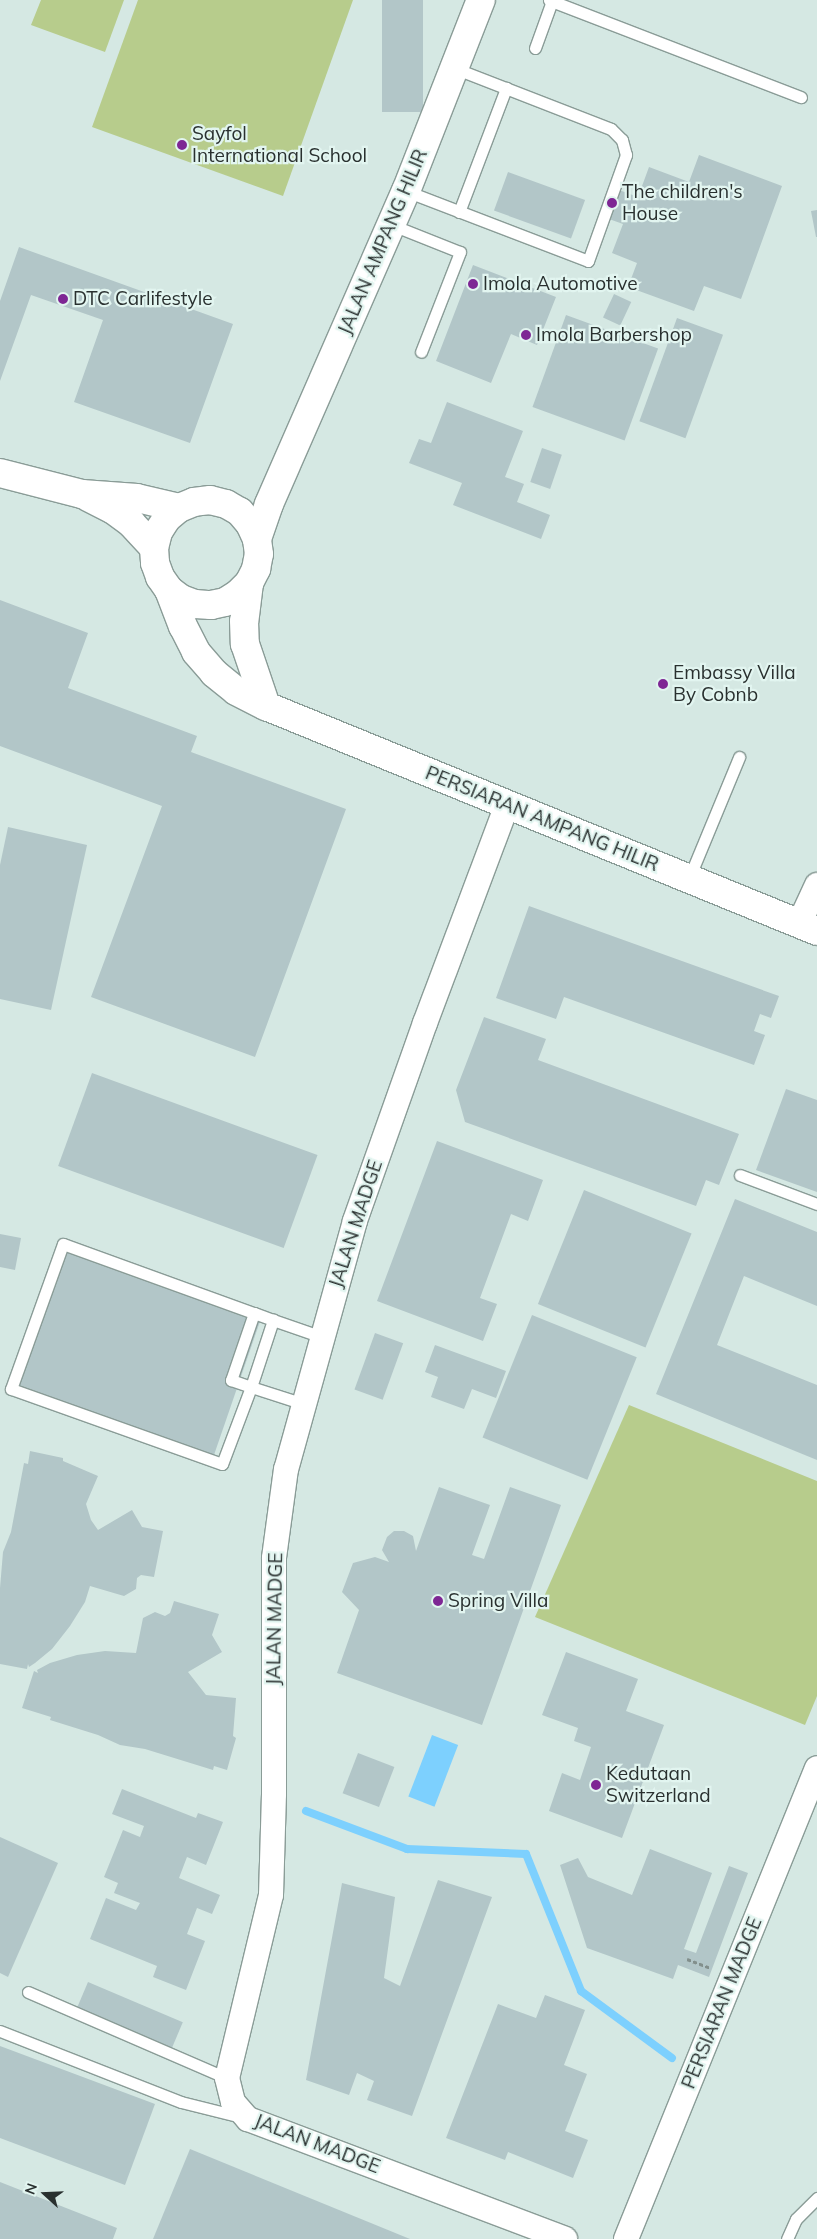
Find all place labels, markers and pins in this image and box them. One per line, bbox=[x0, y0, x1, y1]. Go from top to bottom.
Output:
place label: Sayfol International School bbox=[192, 123, 367, 167]
marker: Sayfol International School bbox=[176, 139, 188, 151]
place label: The children's House bbox=[622, 181, 743, 225]
marker: The children's House bbox=[606, 197, 618, 209]
place label: Imola Automotive bbox=[483, 273, 638, 295]
marker: Imola Automotive bbox=[467, 278, 479, 290]
place label: DTC Carlifestyle bbox=[73, 288, 213, 310]
marker: DTC Carlifestyle bbox=[57, 293, 69, 305]
place label: Imola Barbershop bbox=[536, 324, 692, 346]
marker: Imola Barbershop bbox=[520, 329, 532, 341]
place label: Embassy Villa By Cobnb bbox=[673, 662, 796, 706]
marker: Embassy Villa By Cobnb bbox=[657, 678, 669, 690]
place label: Spring Villa bbox=[448, 1590, 548, 1612]
marker: Spring Villa bbox=[432, 1595, 444, 1607]
place label: Kedutaan Switzerland bbox=[606, 1763, 711, 1807]
marker: Kedutaan Switzerland bbox=[590, 1779, 602, 1791]

